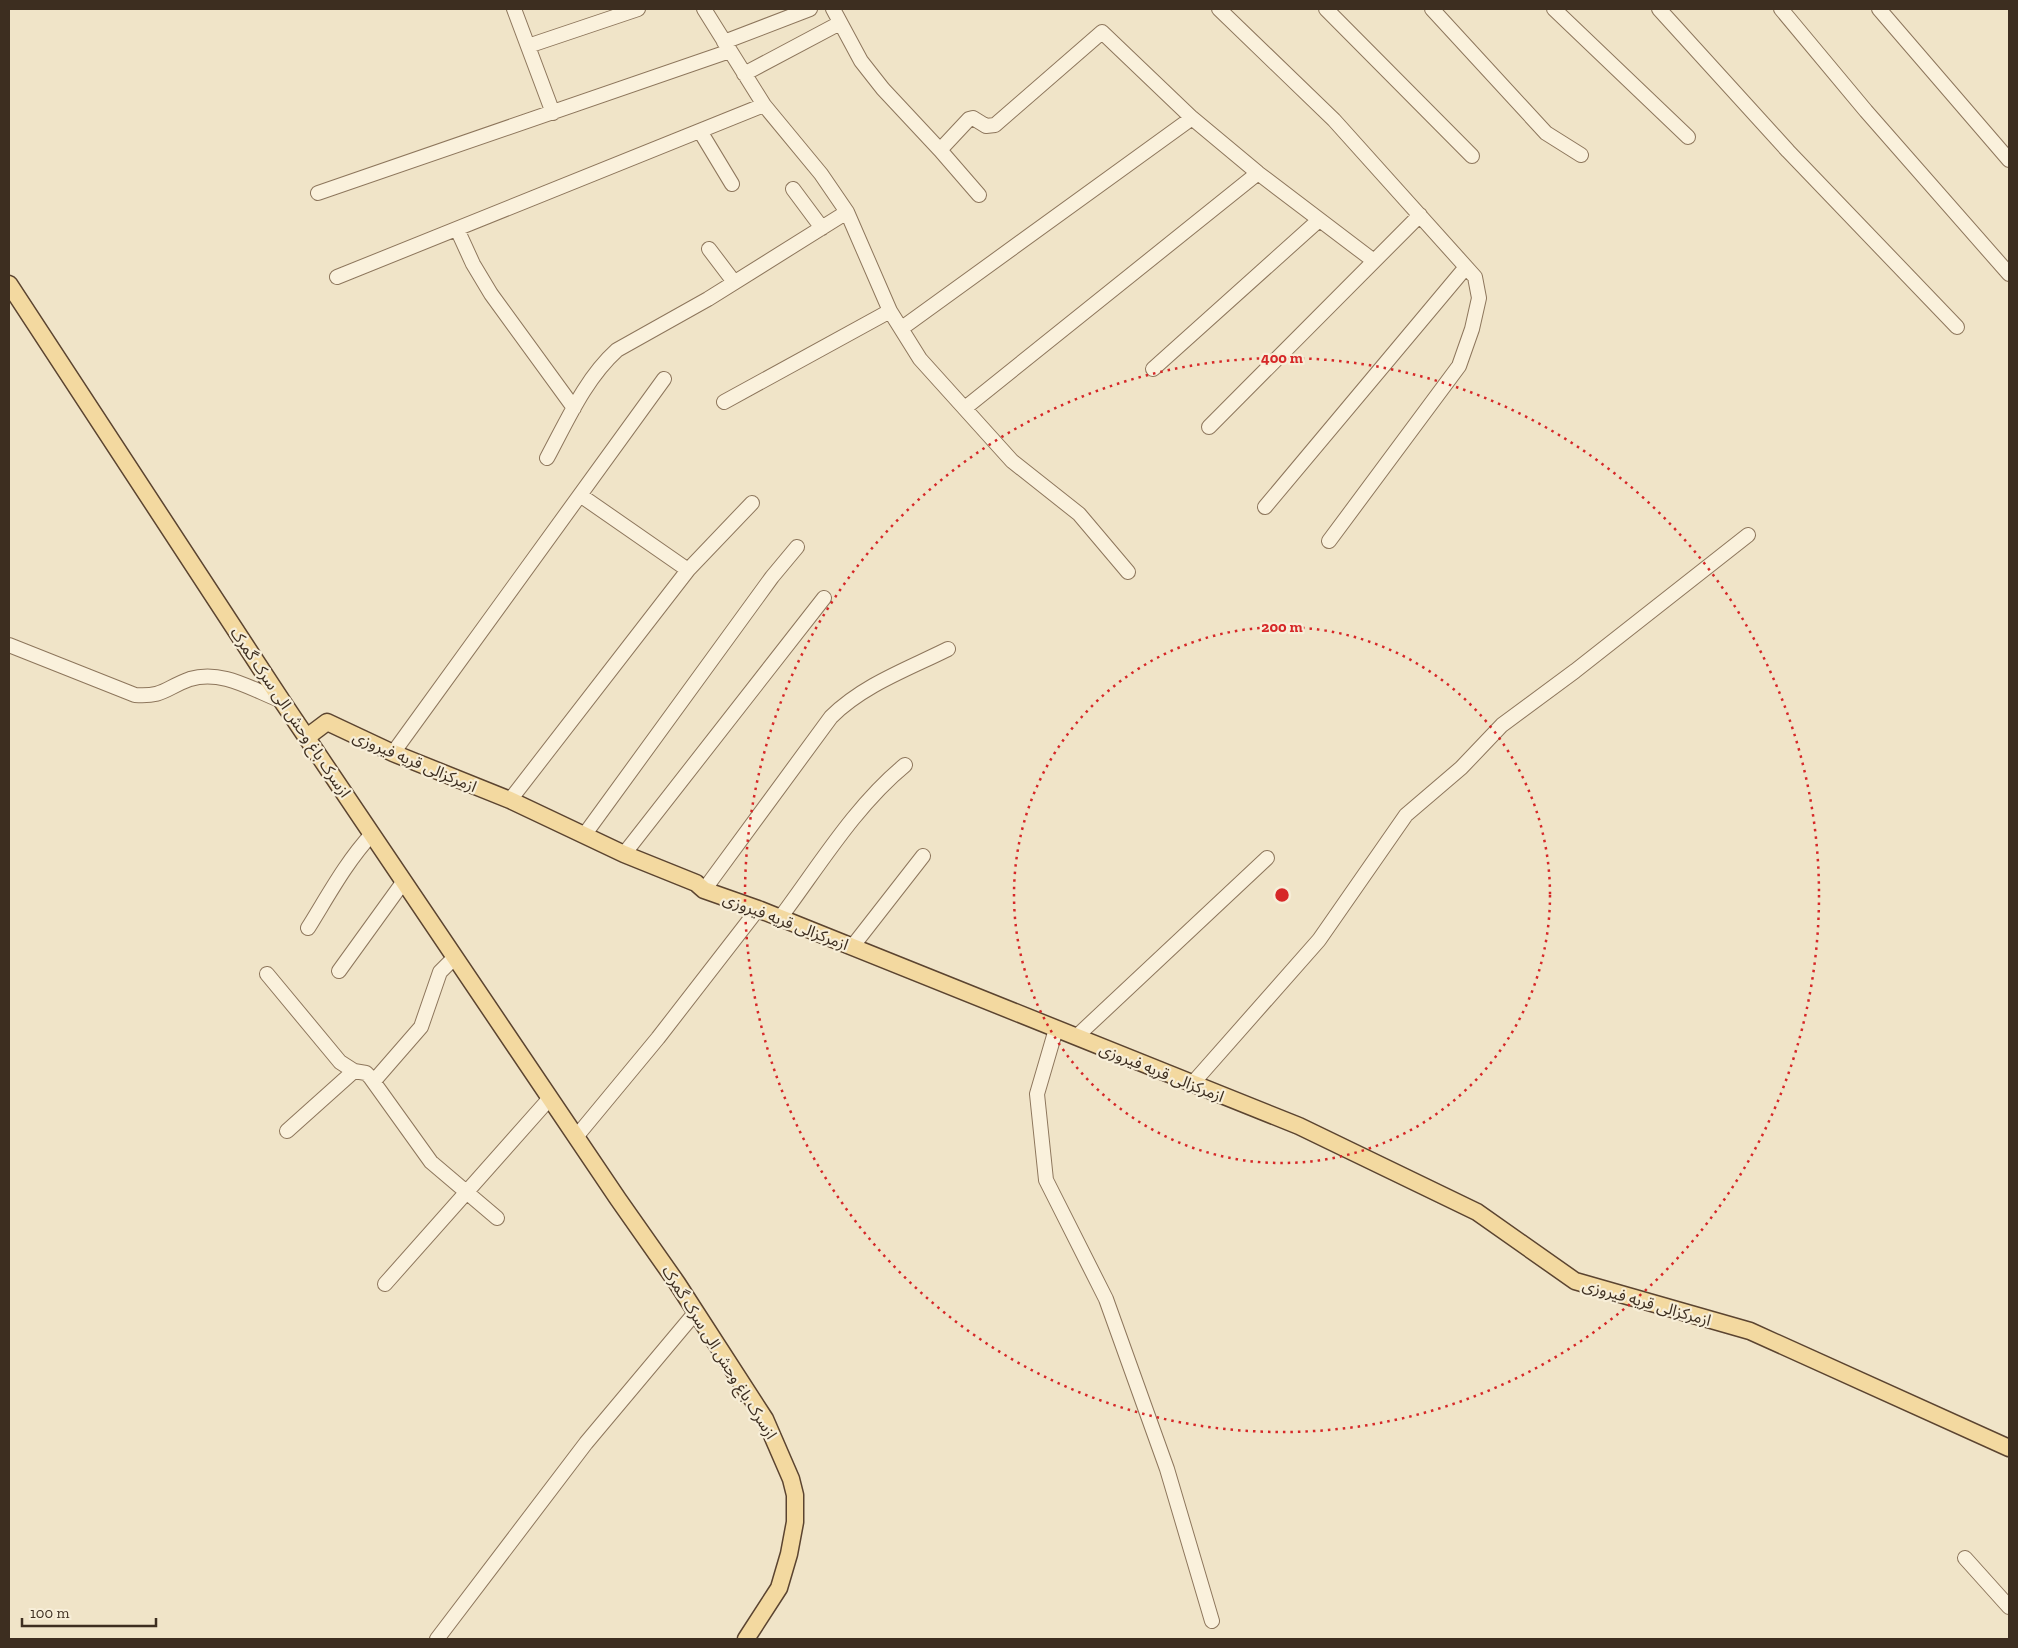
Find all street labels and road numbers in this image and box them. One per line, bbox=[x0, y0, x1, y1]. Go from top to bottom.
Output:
street label: ازسرک باغ وحش الی سرک گمرک bbox=[224, 624, 355, 803]
street label: ازمرکزالی قریه فیروزی bbox=[350, 727, 480, 796]
street label: ازمرکزالی قریه فیروزی bbox=[720, 889, 851, 954]
street label: ازمرکزالی قریه فیروزی bbox=[1097, 1039, 1227, 1106]
street label: ازسرک باغ وحش الی سرک گمرک bbox=[656, 1262, 781, 1444]
street label: ازمرکزالی قریه فیروزی bbox=[1580, 1275, 1713, 1330]

